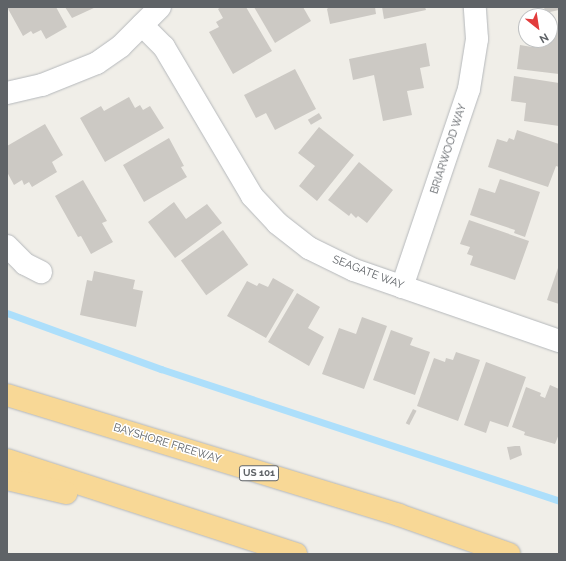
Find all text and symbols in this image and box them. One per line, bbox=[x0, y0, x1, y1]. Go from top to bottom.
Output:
north arrow bbox=[518, 8, 558, 48]
text: N bbox=[537, 30, 551, 46]
street label: BRIARWOOD WAY bbox=[428, 102, 470, 196]
street label: SEAGATE WAY bbox=[330, 253, 406, 293]
street label: BAYSHORE FREEWAY bbox=[112, 421, 222, 467]
road number: US 101 bbox=[238, 465, 280, 481]

